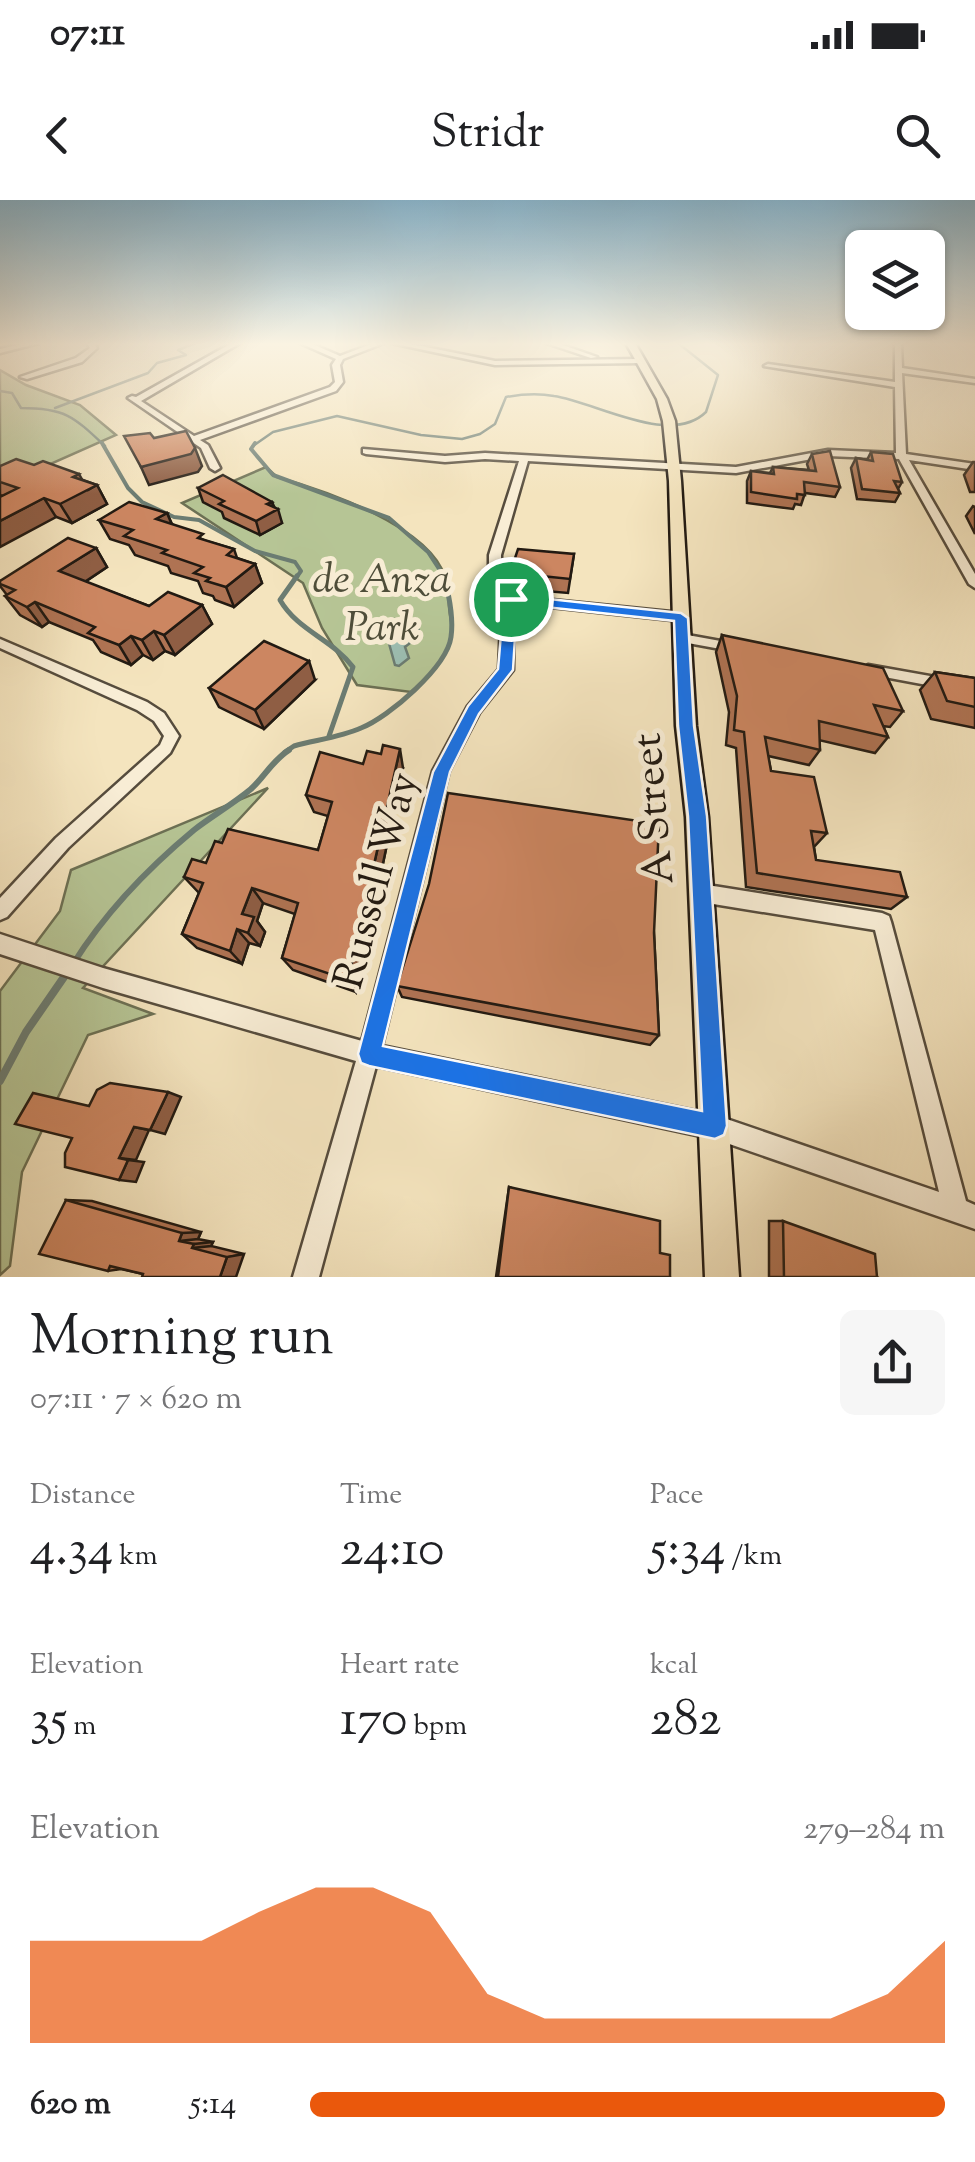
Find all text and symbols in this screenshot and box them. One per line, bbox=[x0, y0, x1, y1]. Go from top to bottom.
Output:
text: 07:11 bbox=[50, 8, 125, 62]
text: Stridr bbox=[431, 103, 544, 168]
icon: back bbox=[30, 108, 85, 163]
icon: search bbox=[890, 108, 945, 163]
map controls bbox=[845, 230, 945, 330]
button: layers bbox=[845, 230, 945, 330]
park label: de Anza Park bbox=[313, 552, 451, 660]
pin bbox=[469, 557, 554, 642]
icon: arrive bbox=[484, 572, 539, 627]
street label: A Street bbox=[619, 730, 692, 887]
street label: Russell Way bbox=[321, 766, 437, 996]
text: Morning run bbox=[30, 1300, 334, 1379]
button: share bbox=[840, 1310, 945, 1415]
text: 07:11 · 7 × 620 m bbox=[30, 1377, 242, 1423]
text: Distance bbox=[30, 1476, 136, 1516]
text: Time bbox=[340, 1476, 402, 1516]
text: Pace bbox=[650, 1476, 704, 1516]
text: 4.34 bbox=[30, 1516, 113, 1588]
text: 24:10 bbox=[340, 1516, 445, 1588]
text: 5:34 bbox=[650, 1516, 726, 1588]
text: km bbox=[113, 1537, 158, 1577]
text: /km bbox=[726, 1537, 782, 1577]
text: Elevation bbox=[30, 1646, 144, 1686]
text: Heart rate bbox=[340, 1646, 460, 1686]
text: kcal bbox=[650, 1646, 698, 1686]
text: 35 bbox=[30, 1686, 67, 1758]
text: 170 bbox=[340, 1686, 408, 1758]
text: 282 bbox=[650, 1686, 721, 1758]
text: m bbox=[67, 1707, 96, 1747]
text: bpm bbox=[408, 1707, 467, 1747]
text: Elevation bbox=[30, 1807, 160, 1853]
text: 279–284 m bbox=[803, 1807, 945, 1853]
text: 620 m bbox=[30, 2082, 111, 2128]
text: 5:14 bbox=[190, 2082, 236, 2128]

